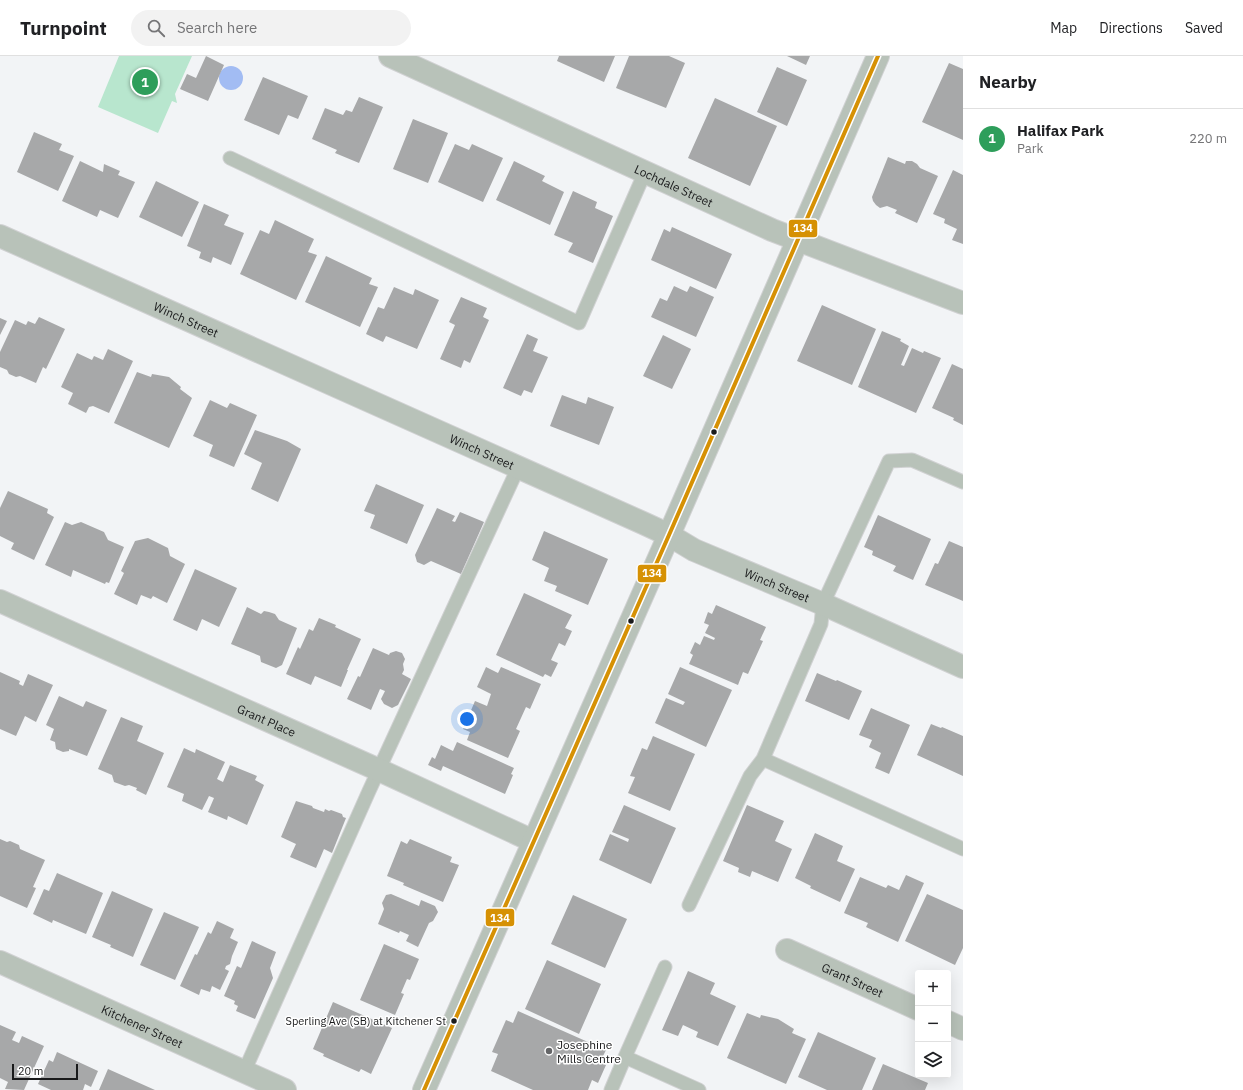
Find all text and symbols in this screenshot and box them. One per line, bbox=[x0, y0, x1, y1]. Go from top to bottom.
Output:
search box bbox=[131, 10, 411, 46]
text: Turnpoint bbox=[20, 16, 107, 40]
icon: search bbox=[145, 17, 167, 39]
text: Search here bbox=[177, 18, 257, 37]
text: Map bbox=[1050, 19, 1077, 37]
text: Directions bbox=[1099, 19, 1163, 37]
text: Saved bbox=[1185, 19, 1223, 37]
pin: 1 bbox=[132, 67, 158, 97]
text: Nearby bbox=[979, 71, 1037, 93]
text: Halifax Park bbox=[1017, 121, 1104, 140]
text: 1 bbox=[988, 130, 996, 147]
text: 220 m bbox=[1189, 130, 1227, 147]
text: Park bbox=[1017, 140, 1043, 157]
street label: Lochdale Street bbox=[632, 161, 716, 210]
line badge: 134 bbox=[788, 219, 818, 238]
text: 134 bbox=[793, 221, 813, 235]
street label: Winch Street bbox=[152, 298, 221, 340]
unlabelled marker bbox=[709, 427, 719, 437]
street label: Winch Street bbox=[447, 430, 517, 472]
line badge: 134 bbox=[637, 564, 667, 583]
street label: Winch Street bbox=[742, 564, 812, 605]
text: 134 bbox=[642, 566, 662, 580]
unlabelled marker bbox=[626, 616, 636, 626]
street label: Grant Place bbox=[235, 700, 299, 740]
your location bbox=[457, 709, 477, 729]
line badge: 134 bbox=[485, 908, 515, 927]
text: 134 bbox=[490, 911, 510, 925]
street label: Grant Street bbox=[819, 959, 886, 1000]
map controls bbox=[915, 970, 951, 1078]
button: + bbox=[915, 970, 951, 1006]
street label: Kitchener Street bbox=[99, 1001, 185, 1051]
button: − bbox=[915, 1006, 951, 1042]
place label: Sperling Ave (SB) at Kitchener St bbox=[286, 1014, 446, 1028]
marker: Sperling Ave (SB) at Kitchener St bbox=[449, 1016, 459, 1026]
place label: Josephine Mills Centre bbox=[557, 1037, 621, 1066]
button: layers bbox=[915, 1042, 951, 1078]
marker: Josephine Mills Centre bbox=[544, 1046, 554, 1056]
scale bar bbox=[12, 1062, 78, 1081]
text: 20 m bbox=[18, 1064, 43, 1078]

